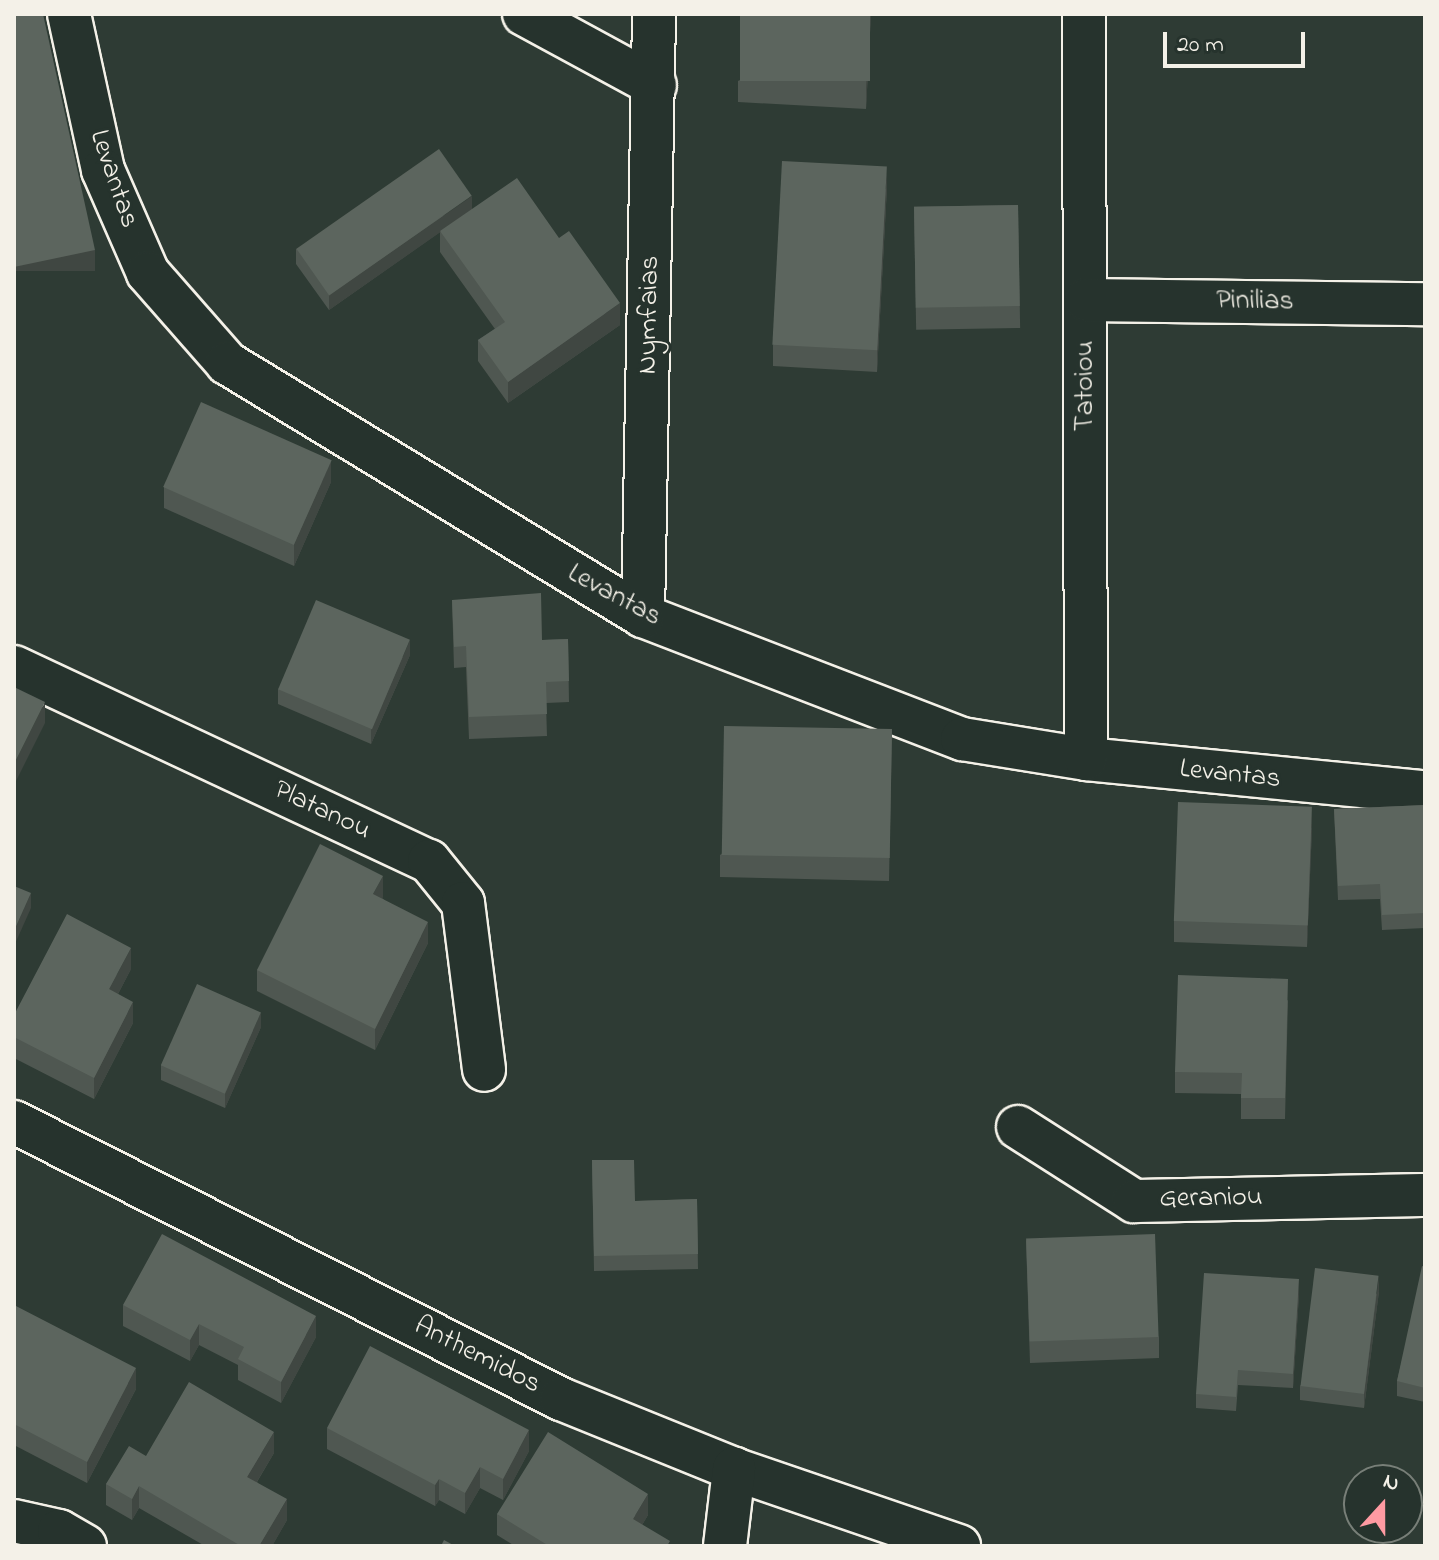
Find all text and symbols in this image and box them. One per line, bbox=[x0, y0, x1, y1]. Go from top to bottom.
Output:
scale bar bbox=[1167, 16, 1309, 66]
text: 20 m bbox=[1177, 28, 1224, 63]
street label: Levantas bbox=[81, 126, 145, 232]
street label: Nymfaias bbox=[632, 255, 668, 375]
street label: Pinilias bbox=[1216, 285, 1294, 319]
street label: Tatoiou bbox=[1069, 341, 1103, 431]
street label: Levantas bbox=[561, 557, 667, 635]
street label: Levantas bbox=[1178, 753, 1282, 797]
street label: Platanou bbox=[268, 774, 376, 848]
street label: Geraniou bbox=[1159, 1181, 1263, 1217]
street label: Anthemidos bbox=[408, 1310, 546, 1402]
north arrow bbox=[1343, 1464, 1423, 1544]
text: N bbox=[1378, 1466, 1404, 1501]

